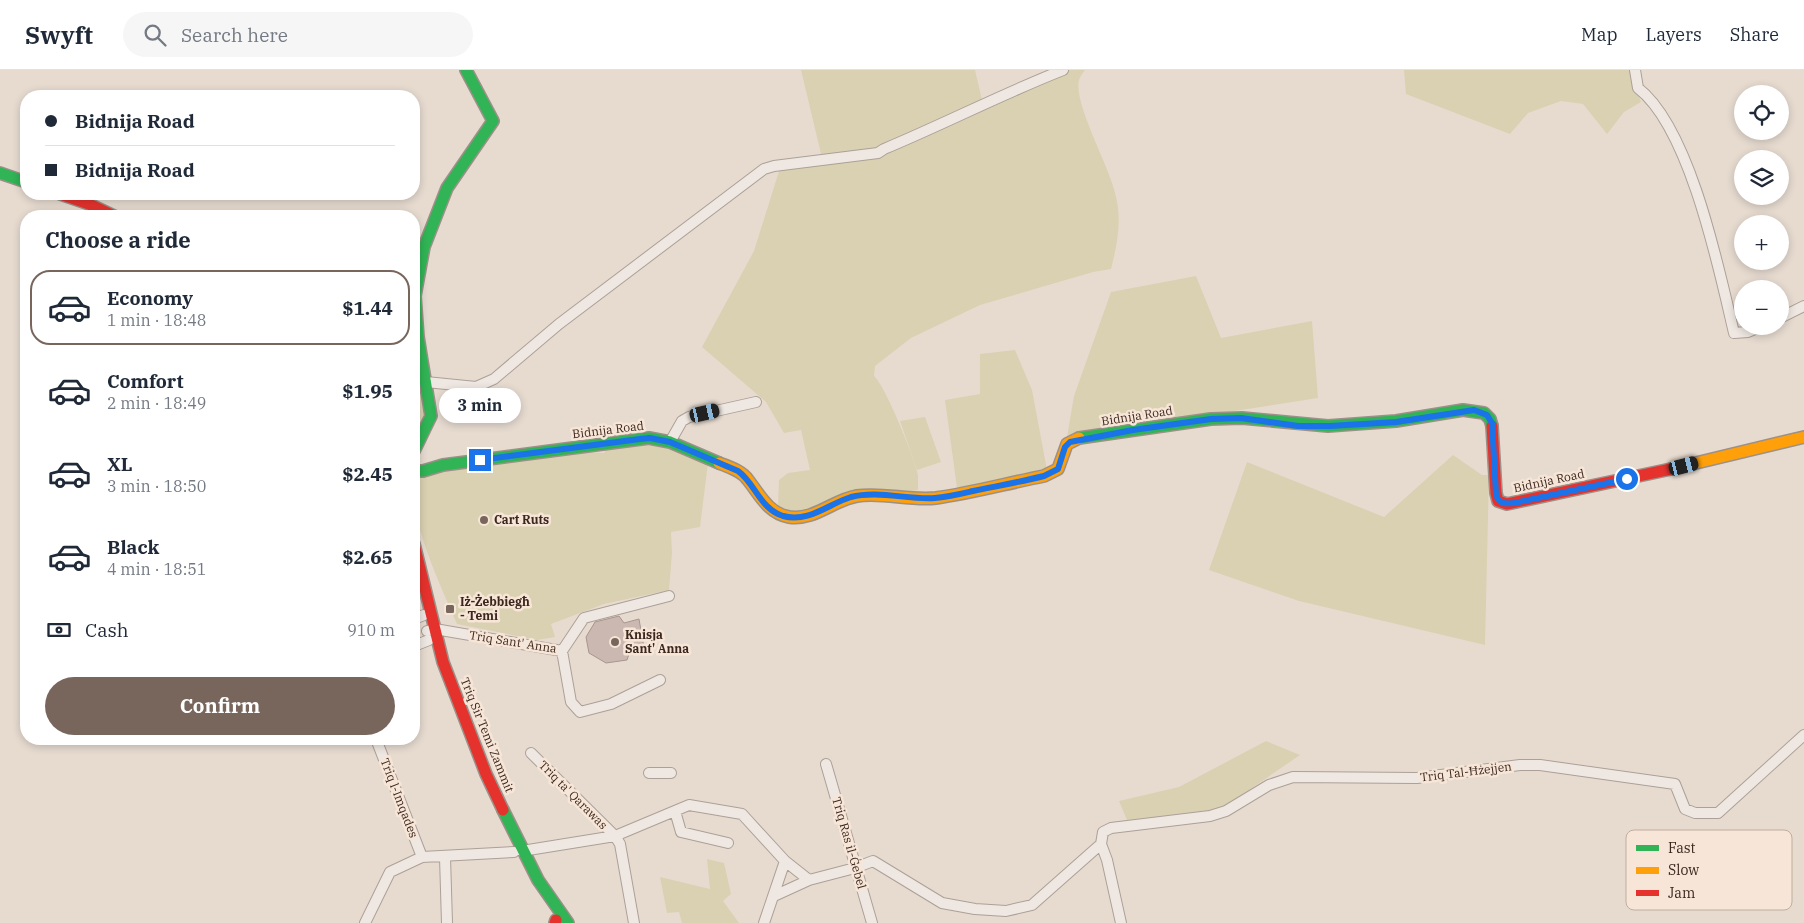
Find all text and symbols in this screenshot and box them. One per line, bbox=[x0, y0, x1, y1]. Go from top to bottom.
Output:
search box bbox=[123, 12, 473, 57]
text: Swyft bbox=[25, 19, 93, 51]
icon: search bbox=[141, 21, 169, 49]
text: Search here bbox=[181, 23, 288, 47]
text: Map bbox=[1581, 23, 1618, 46]
text: Layers bbox=[1646, 23, 1702, 46]
text: Share bbox=[1730, 23, 1779, 46]
map controls bbox=[1734, 85, 1789, 335]
button: locate bbox=[1734, 85, 1789, 140]
text: Bidnija Road bbox=[75, 109, 195, 133]
button: layers bbox=[1734, 150, 1789, 205]
text: Bidnija Road bbox=[75, 158, 195, 182]
button: + bbox=[1734, 215, 1789, 270]
text: Choose a ride bbox=[45, 225, 191, 254]
button: − bbox=[1734, 280, 1789, 335]
icon: car bbox=[47, 285, 92, 330]
text: Economy bbox=[107, 286, 193, 310]
text: $1.44 bbox=[342, 296, 393, 320]
text: 1 min · 18:48 bbox=[107, 310, 206, 330]
icon: car bbox=[47, 368, 92, 413]
text: Comfort bbox=[107, 369, 184, 393]
text: $1.95 bbox=[342, 379, 393, 403]
callout: 3 min bbox=[439, 388, 521, 422]
text: 2 min · 18:49 bbox=[107, 393, 206, 413]
text: 3 min bbox=[458, 395, 502, 415]
car bbox=[688, 402, 721, 424]
street label: Bidnija Road bbox=[1100, 402, 1174, 429]
street label: Bidnija Road bbox=[571, 418, 645, 441]
route end bbox=[469, 449, 491, 471]
icon: car bbox=[47, 451, 92, 496]
text: XL bbox=[107, 452, 133, 476]
car bbox=[1667, 455, 1700, 477]
text: $2.45 bbox=[342, 462, 393, 486]
street label: Bidnija Road bbox=[1512, 466, 1586, 495]
route start bbox=[1616, 468, 1638, 490]
text: 3 min · 18:50 bbox=[107, 476, 206, 496]
place label: Cart Ruts bbox=[494, 512, 549, 527]
marker: Cart Ruts bbox=[478, 514, 490, 526]
icon: car bbox=[47, 534, 92, 579]
text: Black bbox=[107, 535, 159, 559]
text: $2.65 bbox=[342, 545, 393, 569]
text: 4 min · 18:51 bbox=[107, 559, 206, 579]
place label: Iż-Żebbiegħ - Temi bbox=[460, 594, 530, 623]
marker: Iż-Żebbiegħ - Temi bbox=[444, 603, 456, 615]
icon: cash bbox=[45, 616, 73, 644]
text: Cash bbox=[85, 618, 129, 642]
text: 910 m bbox=[347, 620, 395, 640]
street label: Triq Sant' Anna bbox=[468, 627, 558, 656]
place label: Knisja Sant' Anna bbox=[625, 627, 689, 656]
marker: Knisja Sant' Anna bbox=[609, 636, 621, 648]
street label: Triq Sir Temi Zammit bbox=[458, 675, 517, 794]
button: Confirm bbox=[45, 677, 395, 735]
street label: Triq l-Imqades bbox=[377, 756, 422, 840]
street label: Triq ta' Qarawas bbox=[536, 757, 611, 832]
street label: Triq Tal-Ħżejjen bbox=[1419, 758, 1513, 785]
street label: Triq Ras il-Ġebel bbox=[829, 795, 870, 891]
legend bbox=[1626, 830, 1792, 910]
text: Fast bbox=[1668, 839, 1696, 857]
text: Slow bbox=[1668, 861, 1699, 879]
text: Jam bbox=[1668, 884, 1695, 902]

